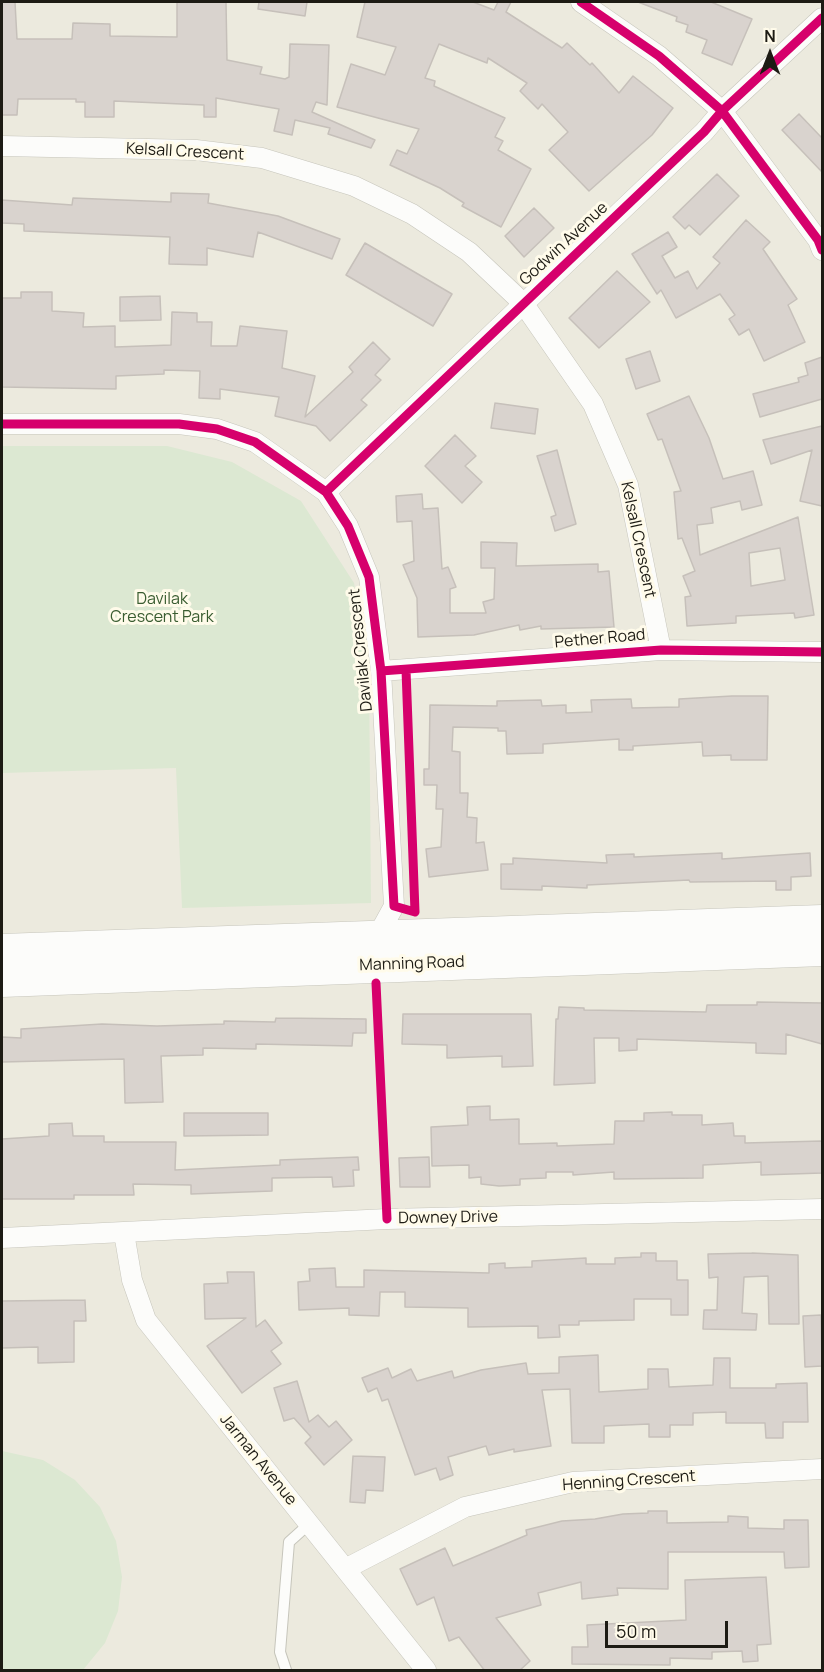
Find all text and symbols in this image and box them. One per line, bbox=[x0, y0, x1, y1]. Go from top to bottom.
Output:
north arrow bbox=[740, 24, 800, 84]
text: N bbox=[764, 25, 776, 47]
street label: Kelsall Crescent bbox=[125, 139, 245, 165]
street label: Godwin Avenue bbox=[516, 198, 612, 290]
street label: Kelsall Crescent bbox=[616, 480, 660, 600]
street label: Davilak Crescent bbox=[345, 588, 377, 712]
park label: Davilak Crescent Park bbox=[110, 590, 214, 628]
street label: Pether Road bbox=[554, 625, 646, 653]
street label: Manning Road bbox=[359, 953, 465, 975]
street label: Downey Drive bbox=[398, 1208, 498, 1228]
street label: Jarman Avenue bbox=[215, 1410, 301, 1510]
street label: Henning Crescent bbox=[562, 1467, 696, 1495]
scale bar bbox=[608, 1609, 731, 1647]
text: 50 m bbox=[616, 1619, 656, 1643]

